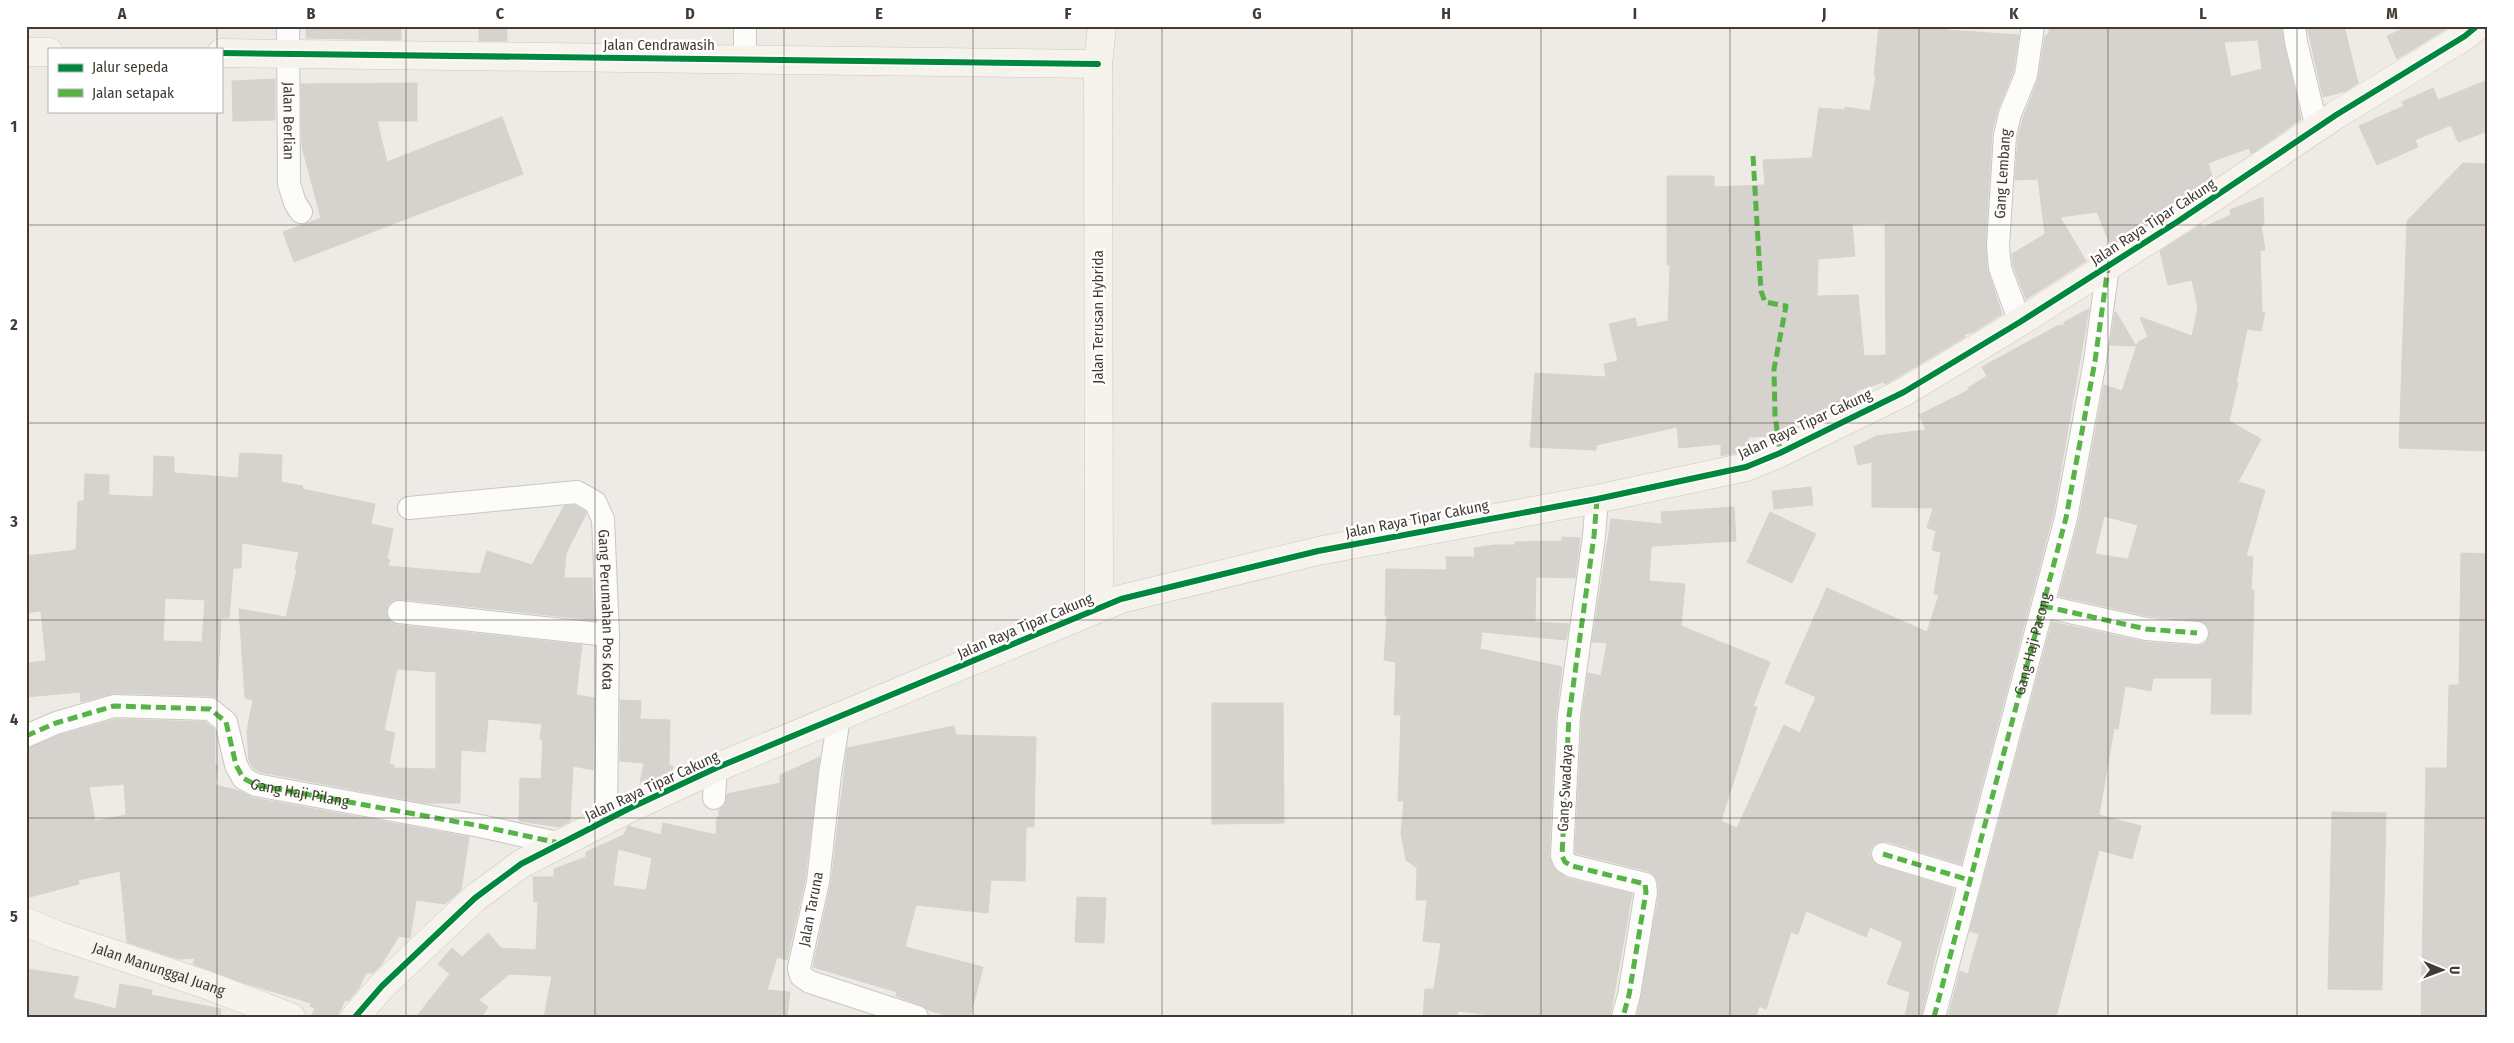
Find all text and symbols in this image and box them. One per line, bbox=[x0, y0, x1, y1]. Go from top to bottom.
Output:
text: A bbox=[117, 4, 127, 23]
text: B bbox=[307, 4, 316, 23]
text: C bbox=[496, 4, 505, 23]
text: D bbox=[685, 4, 695, 23]
text: E bbox=[875, 4, 883, 23]
text: F bbox=[1064, 4, 1072, 23]
text: G bbox=[1252, 4, 1262, 23]
text: H bbox=[1441, 4, 1451, 23]
text: I bbox=[1633, 4, 1637, 23]
text: J bbox=[1821, 4, 1826, 23]
text: K bbox=[2009, 4, 2019, 23]
text: L bbox=[2199, 4, 2207, 23]
text: M bbox=[2386, 4, 2398, 23]
street label: Jalan Cendrawasih bbox=[603, 36, 715, 54]
legend bbox=[48, 48, 222, 112]
text: Jalur sepeda bbox=[92, 58, 168, 76]
street label: Jalan Berlian bbox=[279, 82, 298, 160]
text: Jalan setapak bbox=[92, 84, 174, 102]
text: 1 bbox=[11, 117, 17, 136]
street label: Gang Lembang bbox=[1991, 127, 2015, 219]
street label: Jalan Raya Tipar Cakung bbox=[2087, 175, 2219, 269]
street label: Jalan Terusan Hybrida bbox=[1089, 250, 1107, 384]
text: 2 bbox=[9, 315, 18, 334]
street label: Jalan Raya Tipar Cakung bbox=[1735, 385, 1875, 463]
street label: Jalan Raya Tipar Cakung bbox=[1344, 496, 1490, 542]
text: 3 bbox=[9, 512, 18, 531]
street label: Gang Perumahan Pos Kota bbox=[594, 529, 617, 690]
street label: Jalan Raya Tipar Cakung bbox=[954, 589, 1096, 663]
street label: Gang Haji Pacong bbox=[2011, 591, 2055, 697]
text: 4 bbox=[10, 710, 18, 729]
street label: Gang Swadaya bbox=[1554, 744, 1576, 832]
street label: Jalan Raya Tipar Cakung bbox=[582, 747, 722, 825]
street label: Gang Haji Pilang bbox=[247, 775, 350, 811]
street label: Jalan Taruna bbox=[795, 870, 827, 948]
text: 5 bbox=[10, 907, 18, 926]
street label: Jalan Manunggal Juang bbox=[90, 939, 227, 1000]
north arrow bbox=[2416, 946, 2466, 996]
text: U bbox=[2446, 966, 2463, 974]

